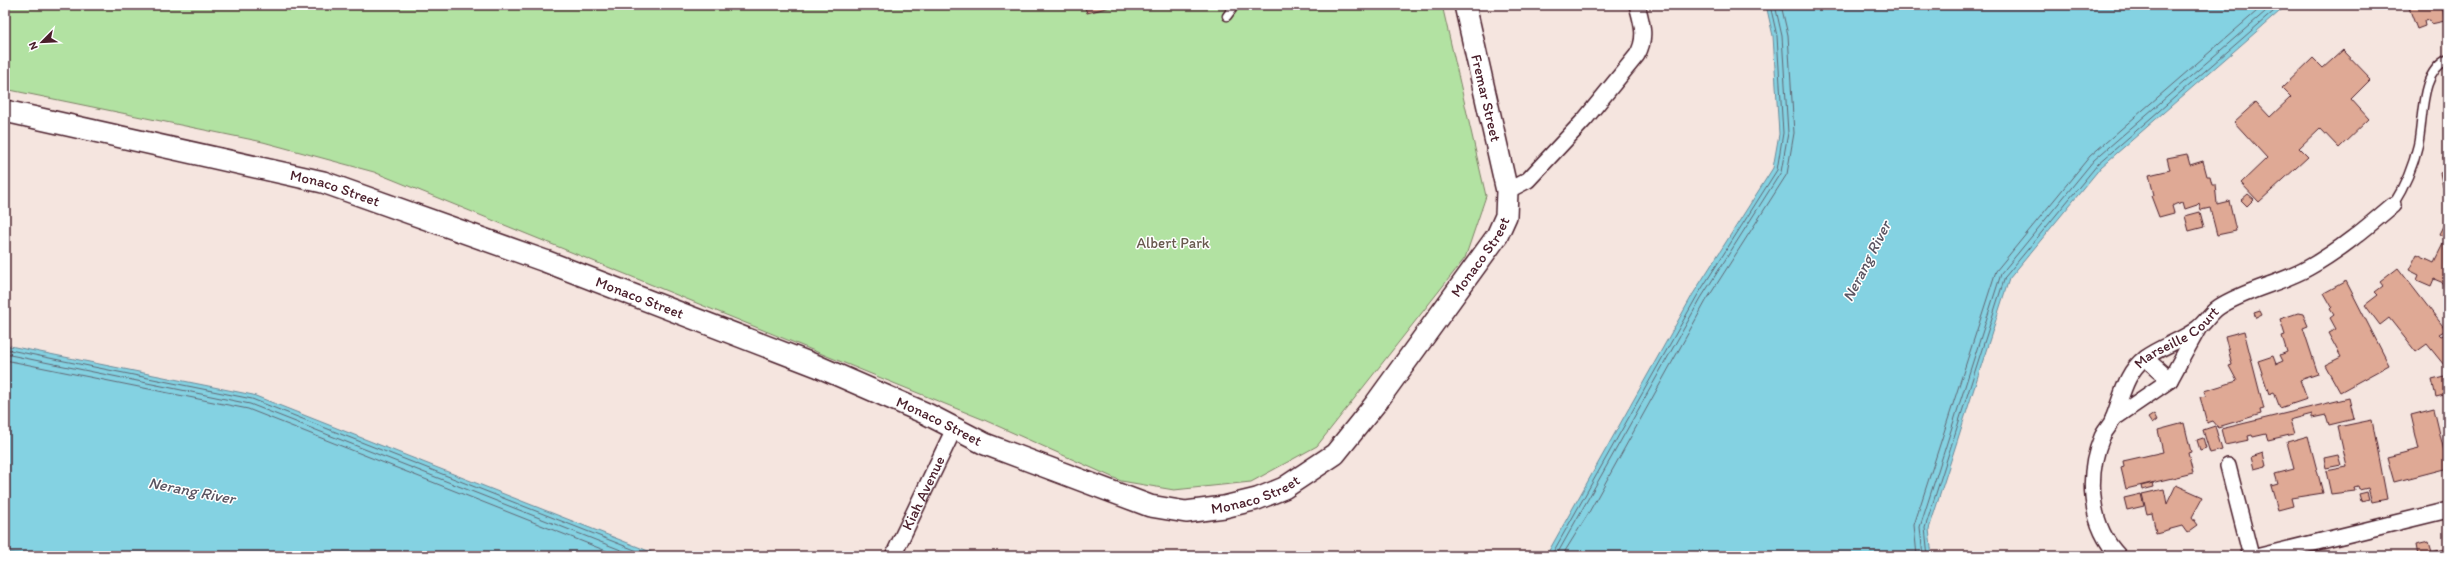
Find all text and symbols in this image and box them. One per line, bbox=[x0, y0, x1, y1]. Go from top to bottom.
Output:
north arrow bbox=[22, 22, 62, 62]
text: N bbox=[26, 40, 41, 52]
street label: Fremar Street bbox=[1467, 53, 1505, 144]
street label: Monaco Street bbox=[288, 166, 383, 211]
street label: Monaco Street bbox=[1447, 214, 1514, 300]
water label: Nerang River bbox=[1838, 216, 1896, 305]
park label: Albert Park bbox=[1136, 234, 1210, 252]
street label: Monaco Street bbox=[593, 272, 687, 323]
street label: Marseille Court bbox=[2130, 302, 2223, 372]
street label: Monaco Street bbox=[893, 393, 985, 450]
street label: Kiah Avenue bbox=[898, 453, 949, 533]
street label: Monaco Street bbox=[1210, 471, 1303, 518]
water label: Nerang River bbox=[147, 473, 239, 509]

